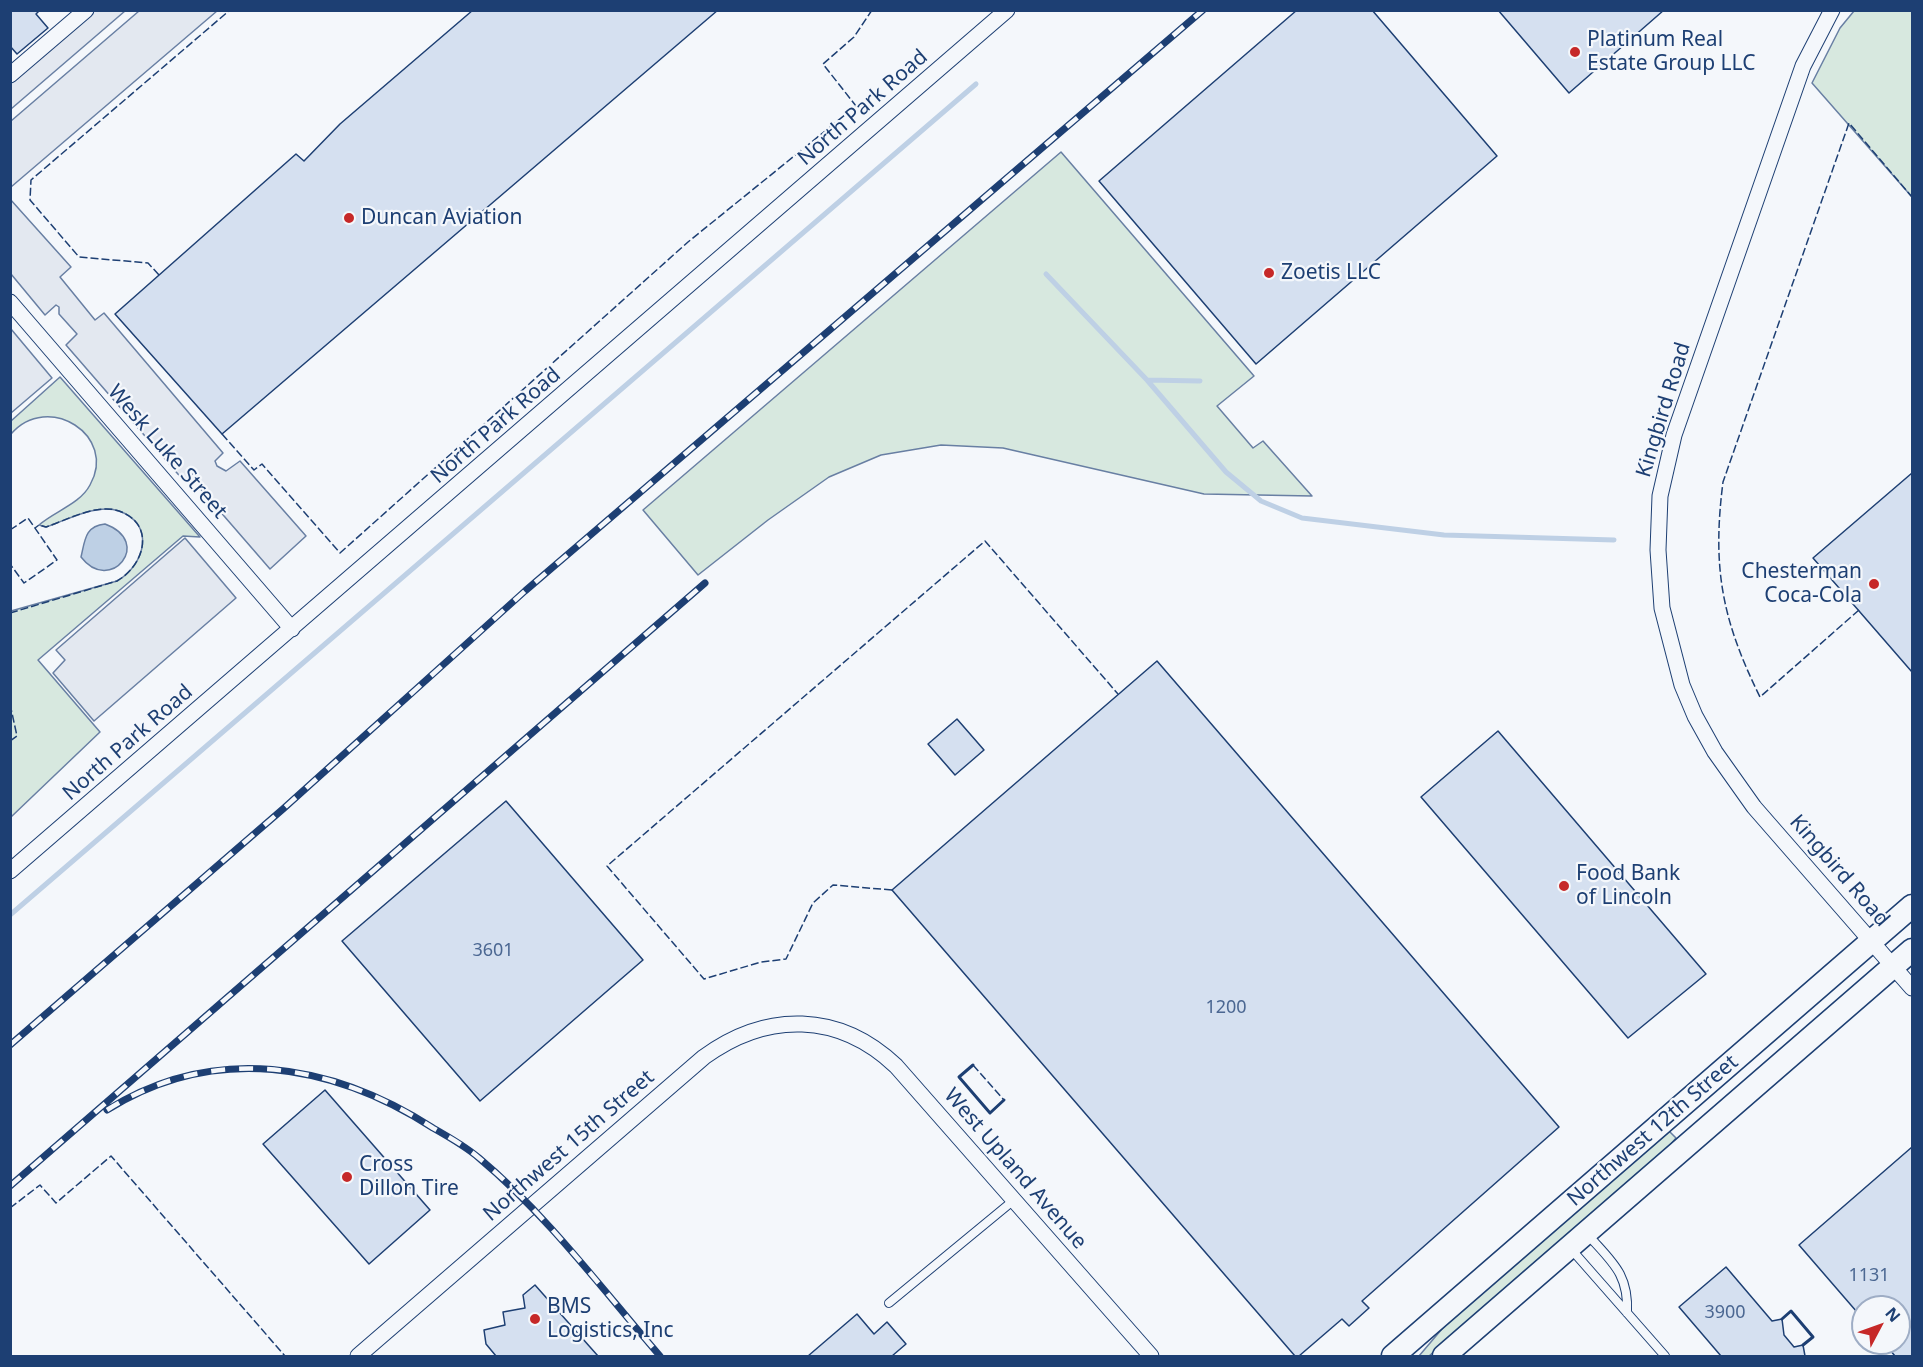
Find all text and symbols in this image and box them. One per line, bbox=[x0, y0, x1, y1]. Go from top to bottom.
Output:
place label: Platinum Real Estate Group LLC bbox=[1587, 27, 1755, 77]
street label: North Park Road bbox=[793, 45, 933, 171]
marker: Platinum Real Estate Group LLC bbox=[1568, 45, 1582, 59]
place label: Duncan Aviation bbox=[361, 205, 523, 231]
marker: Duncan Aviation bbox=[342, 211, 356, 225]
place label: Zoetis LLC bbox=[1281, 260, 1381, 286]
marker: Zoetis LLC bbox=[1262, 266, 1276, 280]
street label: Kingbird Road bbox=[1632, 340, 1696, 480]
street label: North Park Road bbox=[426, 363, 566, 489]
street label: Wesk Luke Street bbox=[102, 380, 232, 524]
place label: Chesterman Coca-Cola bbox=[1741, 559, 1862, 609]
marker: Chesterman Coca-Cola bbox=[1867, 577, 1881, 591]
street label: North Park Road bbox=[58, 680, 198, 806]
street label: Kingbird Road bbox=[1784, 810, 1894, 932]
place label: Food Bank of Lincoln bbox=[1576, 861, 1680, 911]
marker: Food Bank of Lincoln bbox=[1557, 879, 1571, 893]
house number: 3601 bbox=[472, 940, 514, 962]
house number: 1200 bbox=[1205, 997, 1247, 1019]
street label: Northwest 12th Street bbox=[1562, 1050, 1744, 1212]
street label: Northwest 15th Street bbox=[478, 1065, 660, 1227]
street label: West Upland Avenue bbox=[938, 1084, 1092, 1254]
place label: Cross Dillon Tire bbox=[359, 1152, 459, 1202]
marker: Cross Dillon Tire bbox=[340, 1170, 354, 1184]
house number: 1131 bbox=[1848, 1265, 1890, 1287]
place label: BMS Logistics, Inc bbox=[547, 1294, 674, 1344]
north arrow bbox=[1851, 1295, 1911, 1355]
house number: 3900 bbox=[1704, 1302, 1746, 1324]
text: N bbox=[1880, 1302, 1906, 1327]
marker: BMS Logistics, Inc bbox=[528, 1312, 542, 1326]

